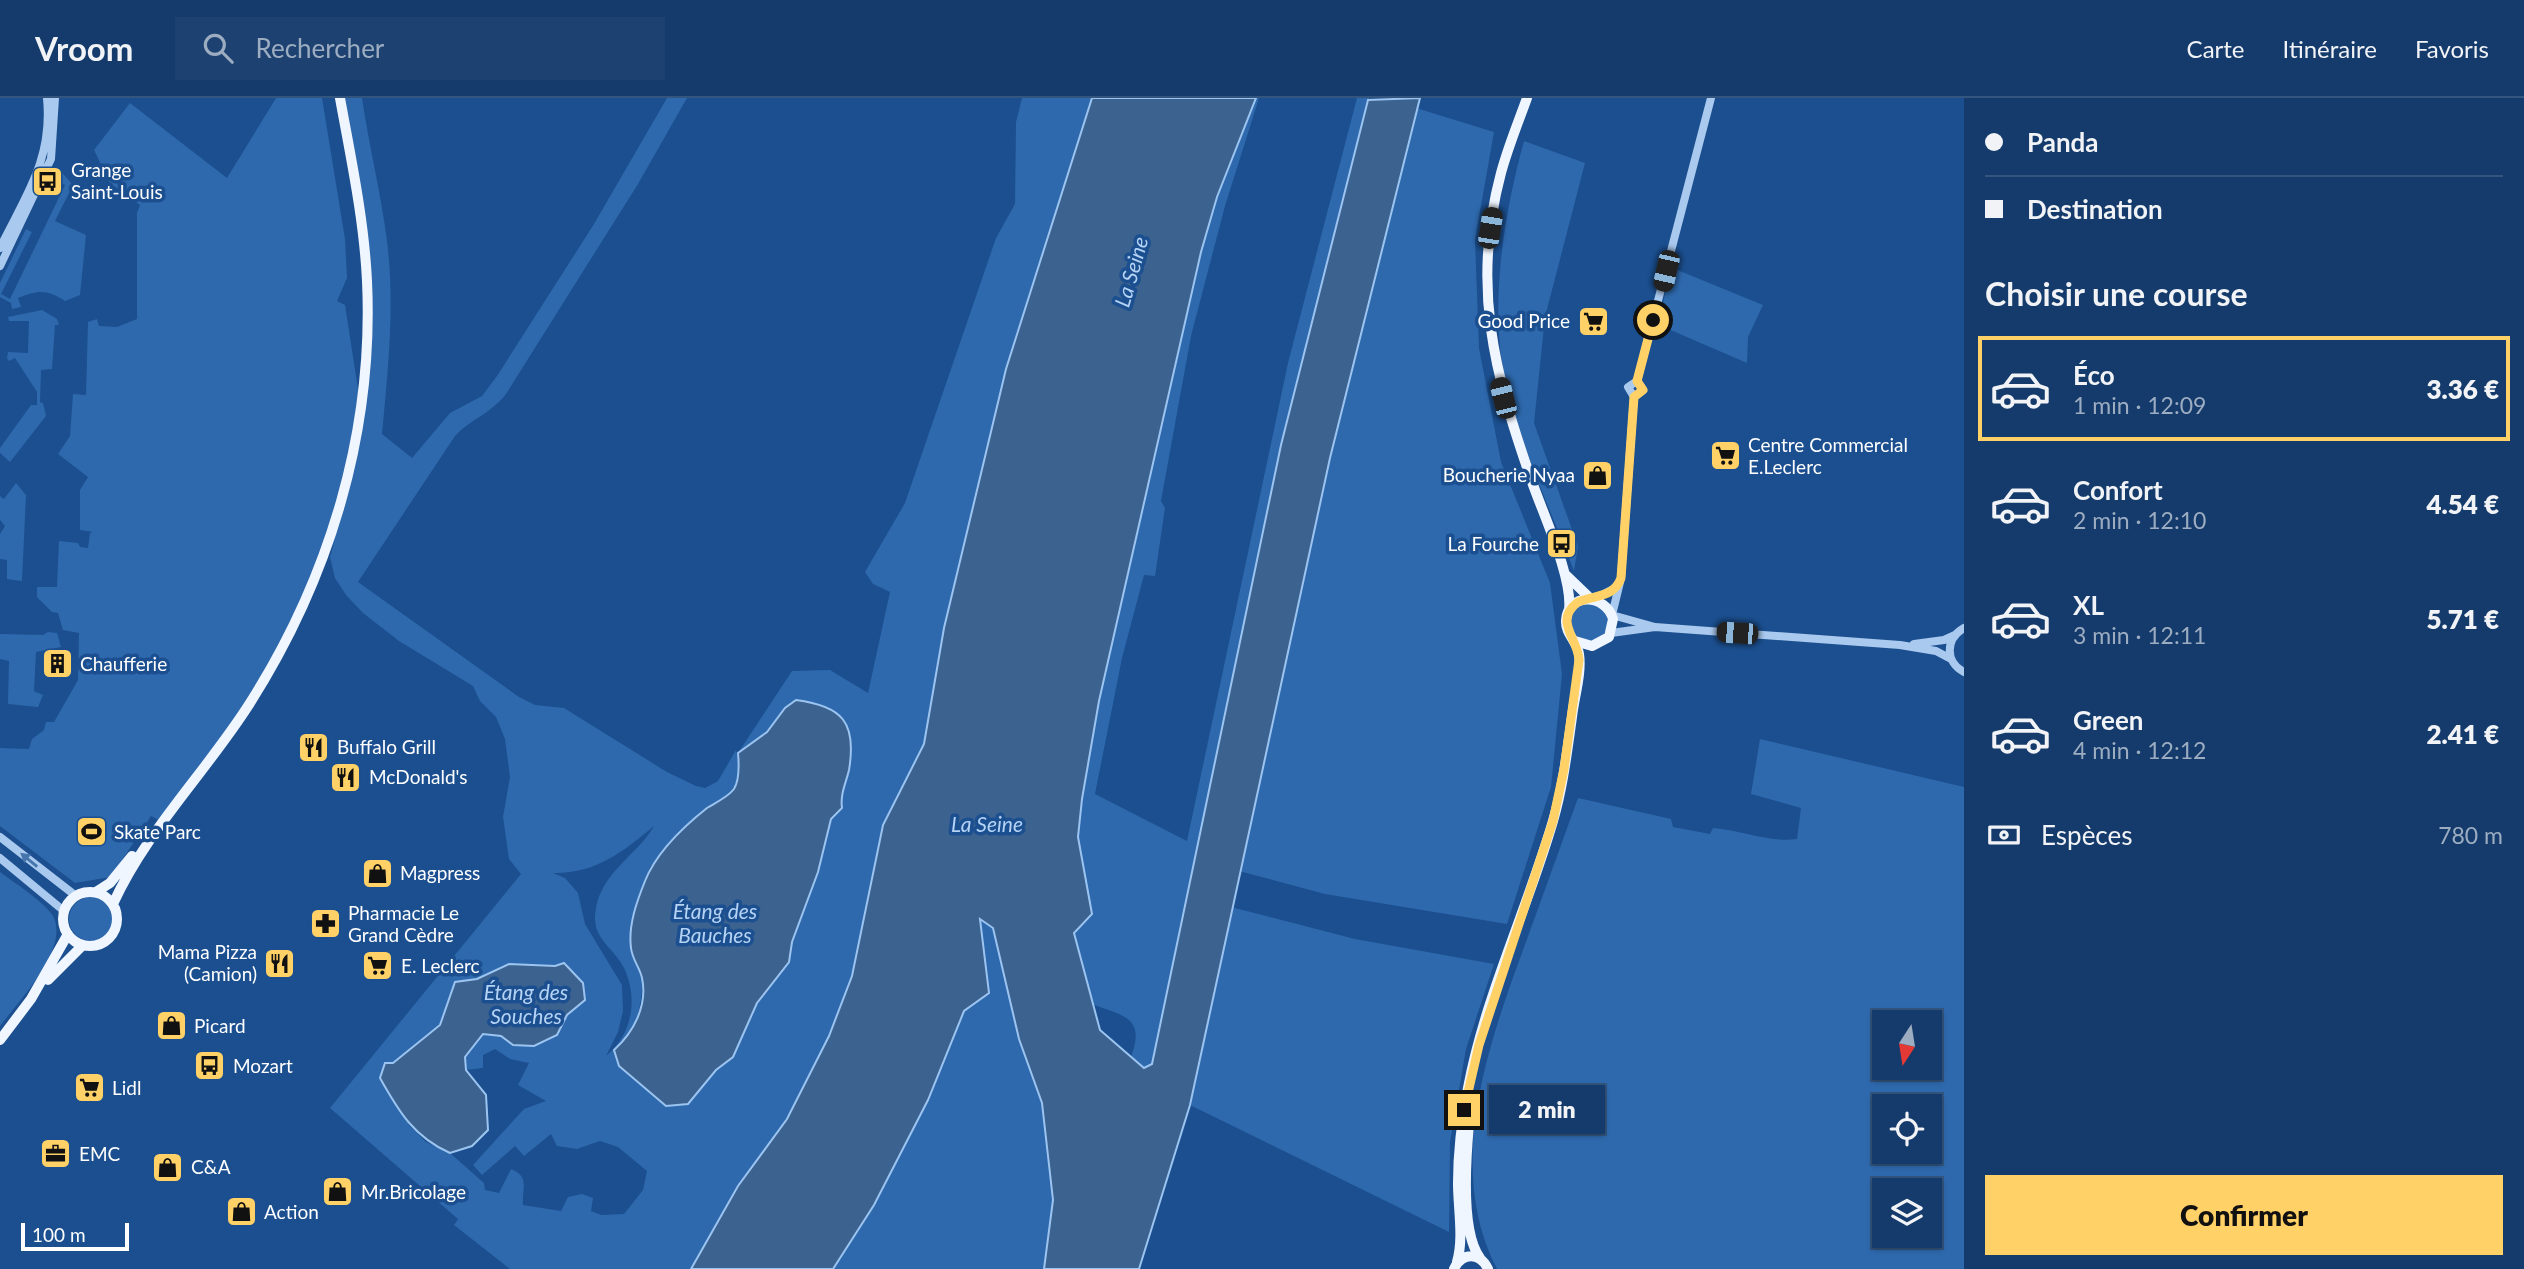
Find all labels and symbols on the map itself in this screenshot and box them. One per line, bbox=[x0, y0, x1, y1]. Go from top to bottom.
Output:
place label: Grange Saint-Louis bbox=[71, 158, 163, 203]
bus stop icon: Grange Saint-Louis bbox=[31, 164, 65, 198]
car bbox=[1477, 206, 1504, 250]
water label: La Seine bbox=[1109, 234, 1152, 310]
car bbox=[1652, 248, 1681, 294]
supermarket icon: Good Price bbox=[1576, 304, 1610, 338]
route start bbox=[1637, 304, 1669, 336]
place label: Good Price bbox=[1478, 309, 1570, 332]
car bbox=[1488, 375, 1519, 421]
place label: Centre Commercial E.Leclerc bbox=[1748, 433, 1908, 478]
supermarket icon: Centre Commercial E.Leclerc bbox=[1708, 439, 1742, 473]
shop icon: Boucherie Nyaa bbox=[1581, 458, 1615, 492]
place label: Boucherie Nyaa bbox=[1443, 463, 1575, 486]
bus stop icon: La Fourche bbox=[1545, 527, 1579, 561]
place label: La Fourche bbox=[1447, 532, 1539, 555]
car bbox=[1716, 621, 1759, 645]
building icon: Chaufferie bbox=[40, 647, 74, 681]
place label: Chaufferie bbox=[80, 652, 167, 675]
restaurant icon: Buffalo Grill bbox=[297, 730, 331, 764]
place label: Buffalo Grill bbox=[337, 735, 436, 758]
restaurant icon: McDonald's bbox=[329, 760, 363, 794]
place label: McDonald's bbox=[369, 765, 468, 788]
water label: La Seine bbox=[951, 811, 1023, 836]
sports icon: Skate Parc bbox=[74, 815, 108, 849]
place label: Skate Parc bbox=[114, 820, 201, 843]
one-way arrow bbox=[21, 853, 39, 868]
shop icon: Magpress bbox=[360, 856, 394, 890]
place label: Magpress bbox=[400, 861, 480, 884]
water label: Étang des Bauches bbox=[673, 898, 757, 947]
place label: Pharmacie Le Grand Cèdre bbox=[348, 901, 459, 946]
pharmacy icon: Pharmacie Le Grand Cèdre bbox=[308, 907, 342, 941]
place label: Mama Pizza (Camion) bbox=[158, 940, 257, 985]
restaurant icon: Mama Pizza (Camion) bbox=[263, 946, 297, 980]
supermarket icon: E. Leclerc bbox=[361, 949, 395, 983]
place label: E. Leclerc bbox=[401, 954, 480, 977]
water label: Étang des Souches bbox=[484, 979, 568, 1028]
shop icon: Picard bbox=[154, 1009, 188, 1043]
north arrow bbox=[1872, 1010, 1942, 1080]
place label: Picard bbox=[194, 1014, 246, 1037]
bus stop icon: Mozart bbox=[193, 1049, 227, 1083]
place label: Mozart bbox=[233, 1054, 293, 1077]
supermarket icon: Lidl bbox=[72, 1071, 106, 1105]
place label: Lidl bbox=[112, 1076, 141, 1099]
callout: 2 min bbox=[1488, 1086, 1604, 1134]
route end bbox=[1448, 1094, 1480, 1126]
office icon: EMC bbox=[39, 1137, 73, 1171]
place label: EMC bbox=[79, 1142, 121, 1165]
shop icon: C&A bbox=[151, 1150, 185, 1184]
place label: C&A bbox=[191, 1155, 231, 1178]
shop icon: Mr.Bricolage bbox=[321, 1175, 355, 1209]
place label: Mr.Bricolage bbox=[361, 1180, 466, 1203]
shop icon: Action bbox=[224, 1195, 258, 1229]
place label: Action bbox=[264, 1200, 319, 1223]
scale bar bbox=[21, 1220, 130, 1252]

